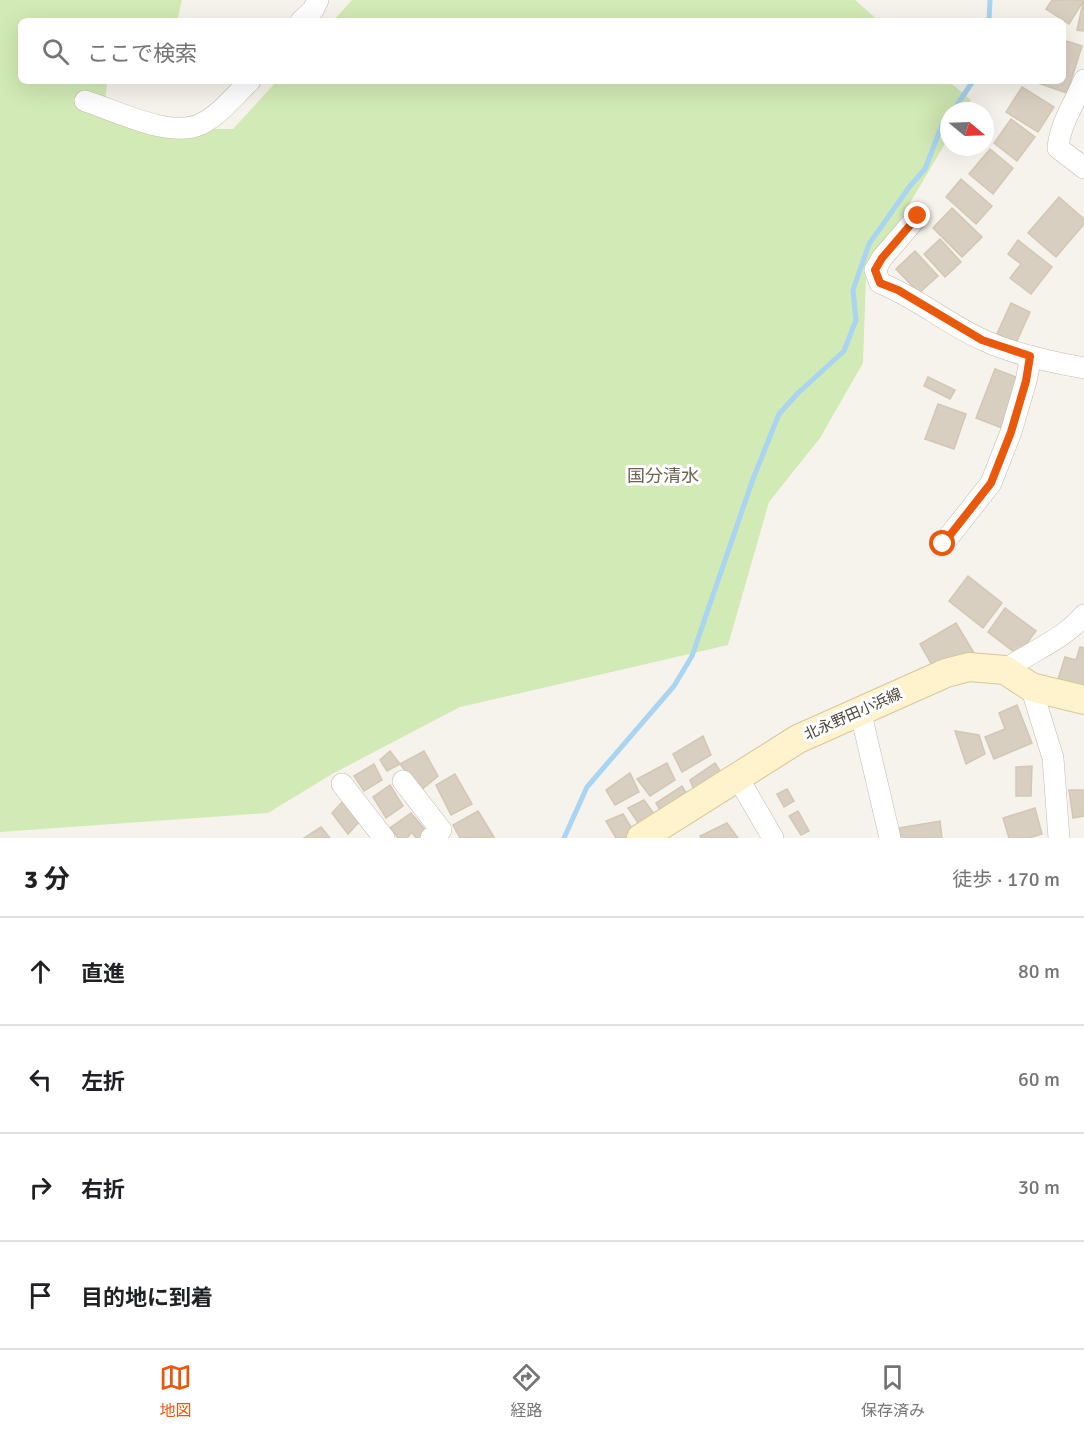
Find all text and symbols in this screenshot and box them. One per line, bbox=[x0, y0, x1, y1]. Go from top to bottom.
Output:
search box bbox=[18, 18, 1066, 84]
icon: search bbox=[39, 35, 72, 68]
text: ここで検索 bbox=[87, 40, 197, 67]
north arrow bbox=[940, 102, 994, 156]
route end bbox=[904, 202, 930, 228]
district label: 国分清水 bbox=[627, 465, 699, 487]
route start bbox=[929, 530, 955, 556]
street label: 北永野田小浜線 bbox=[801, 684, 905, 744]
text: 3 分 bbox=[24, 864, 70, 896]
text: 徒歩 · 170 m bbox=[952, 867, 1060, 892]
icon: ahead bbox=[24, 955, 57, 988]
text: 80 m bbox=[1018, 959, 1060, 984]
text: 直進 bbox=[81, 960, 125, 987]
icon: left bbox=[24, 1063, 57, 1096]
text: 60 m bbox=[1018, 1067, 1060, 1092]
text: 左折 bbox=[81, 1068, 125, 1095]
icon: right bbox=[24, 1171, 57, 1204]
text: 30 m bbox=[1018, 1175, 1060, 1200]
text: 右折 bbox=[81, 1176, 125, 1203]
icon: arrive bbox=[24, 1279, 57, 1312]
text: 目的地に到着 bbox=[81, 1284, 213, 1311]
tab: 地図 bbox=[159, 1361, 192, 1421]
tab: 経路 bbox=[510, 1361, 543, 1421]
tab: 保存済み bbox=[861, 1361, 925, 1421]

